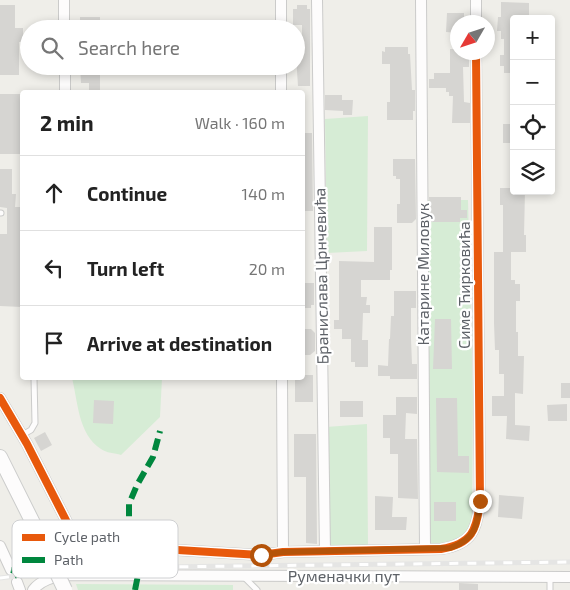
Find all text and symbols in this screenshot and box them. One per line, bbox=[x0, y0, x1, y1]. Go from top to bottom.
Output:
north arrow bbox=[450, 15, 495, 60]
map controls bbox=[510, 15, 555, 195]
button: + bbox=[510, 15, 555, 60]
search box bbox=[20, 20, 305, 75]
icon: search bbox=[38, 34, 66, 62]
text: Search here bbox=[78, 36, 180, 59]
button: − bbox=[510, 60, 555, 105]
button: locate bbox=[510, 105, 555, 150]
text: 2 min bbox=[40, 110, 94, 135]
text: Walk · 160 m bbox=[195, 113, 285, 132]
button: layers bbox=[510, 150, 555, 195]
icon: ahead bbox=[40, 179, 68, 207]
text: Continue bbox=[87, 182, 167, 205]
text: 140 m bbox=[242, 184, 285, 203]
street label: Бранислава Црнчевића bbox=[309, 188, 332, 365]
street label: Катарине Миловук bbox=[413, 202, 433, 345]
street label: Симе Ћирковића bbox=[454, 221, 473, 349]
icon: left bbox=[40, 254, 68, 282]
text: Turn left bbox=[87, 257, 164, 280]
text: 20 m bbox=[249, 259, 285, 278]
icon: arrive bbox=[40, 329, 68, 357]
text: Arrive at destination bbox=[87, 332, 272, 355]
route end bbox=[469, 490, 492, 513]
legend bbox=[12, 520, 178, 578]
text: Cycle path bbox=[54, 528, 120, 545]
route start bbox=[250, 544, 273, 567]
text: Path bbox=[54, 551, 83, 568]
street label: Руменачки пут bbox=[288, 566, 400, 586]

